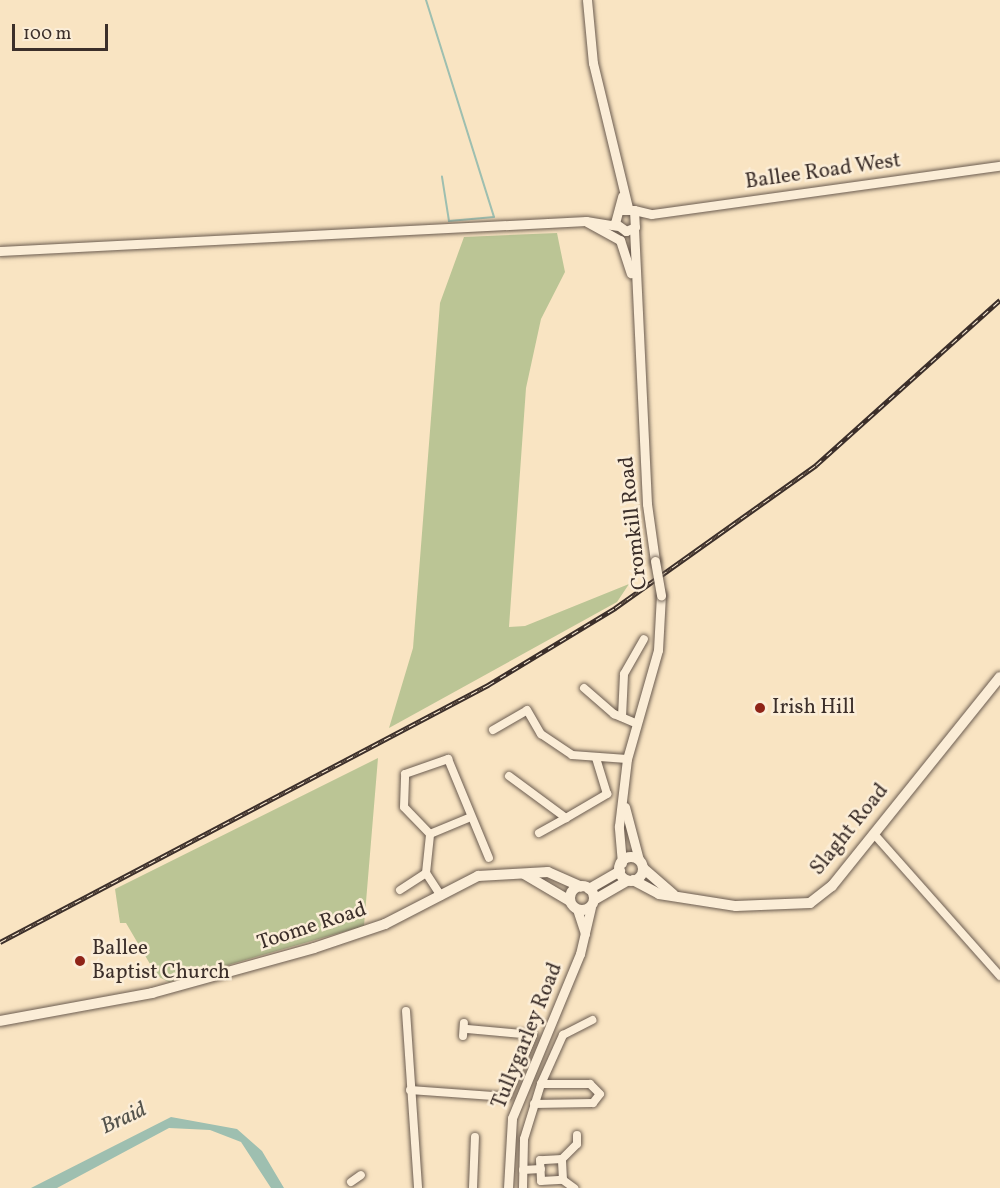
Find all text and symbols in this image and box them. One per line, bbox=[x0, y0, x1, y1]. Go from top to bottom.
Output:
scale bar bbox=[15, 12, 111, 50]
text: 100 m bbox=[23, 22, 72, 47]
street label: Ballee Road West bbox=[743, 149, 903, 195]
street label: Cromkill Road bbox=[614, 455, 654, 591]
place label: Irish Hill bbox=[772, 695, 855, 721]
marker: Irish Hill bbox=[753, 701, 767, 715]
street label: Slaght Road bbox=[805, 779, 895, 881]
street label: Toome Road bbox=[254, 898, 370, 956]
place label: Ballee Baptist Church bbox=[92, 936, 230, 986]
marker: Ballee Baptist Church bbox=[73, 954, 87, 968]
street label: Tullygarley Road bbox=[487, 959, 569, 1113]
water label: Braid bbox=[97, 1097, 151, 1141]

